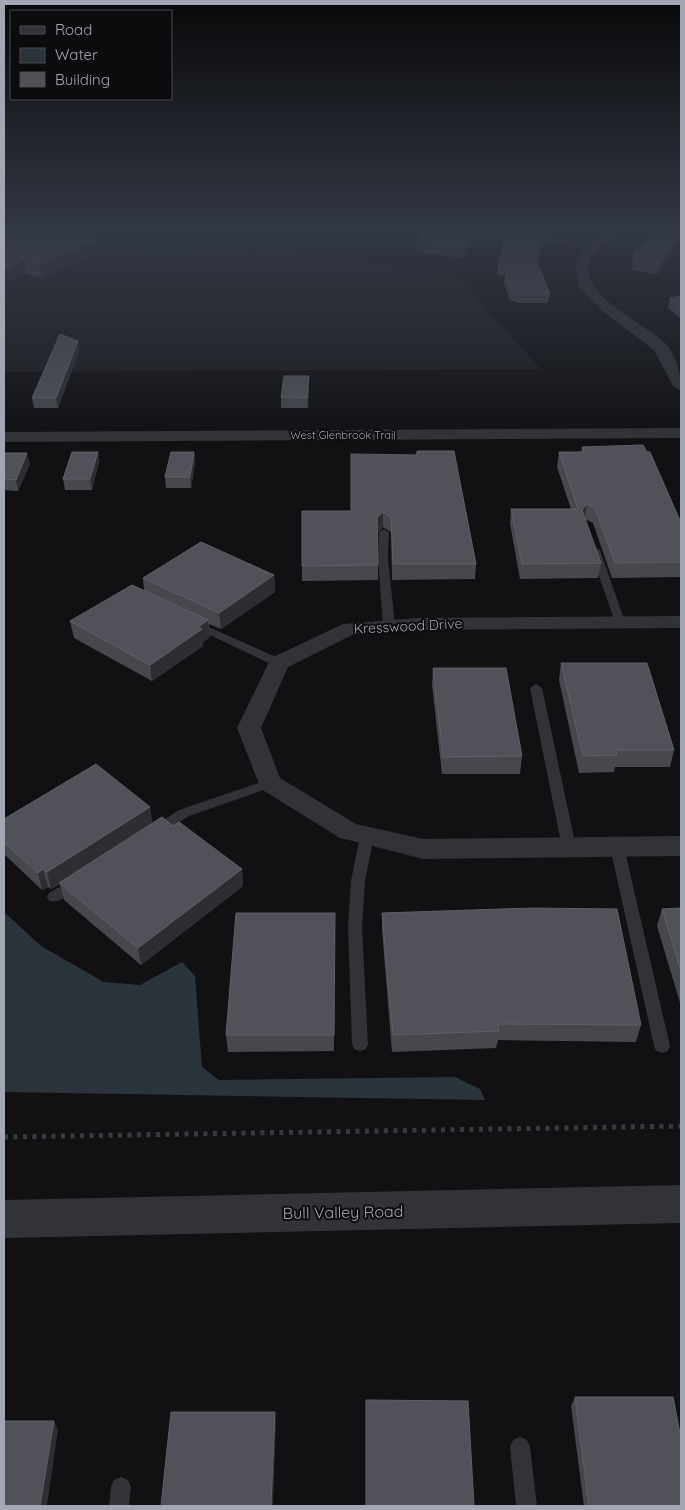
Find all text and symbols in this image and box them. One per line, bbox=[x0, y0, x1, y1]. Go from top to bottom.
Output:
legend bbox=[10, 10, 172, 100]
text: Road bbox=[55, 20, 92, 39]
text: Water bbox=[55, 45, 98, 64]
text: Building bbox=[55, 70, 110, 89]
street label: West Glenbrook Trail bbox=[290, 428, 396, 442]
street label: Kresswood Drive bbox=[353, 614, 463, 638]
street label: Bull Valley Road bbox=[282, 1201, 404, 1223]

